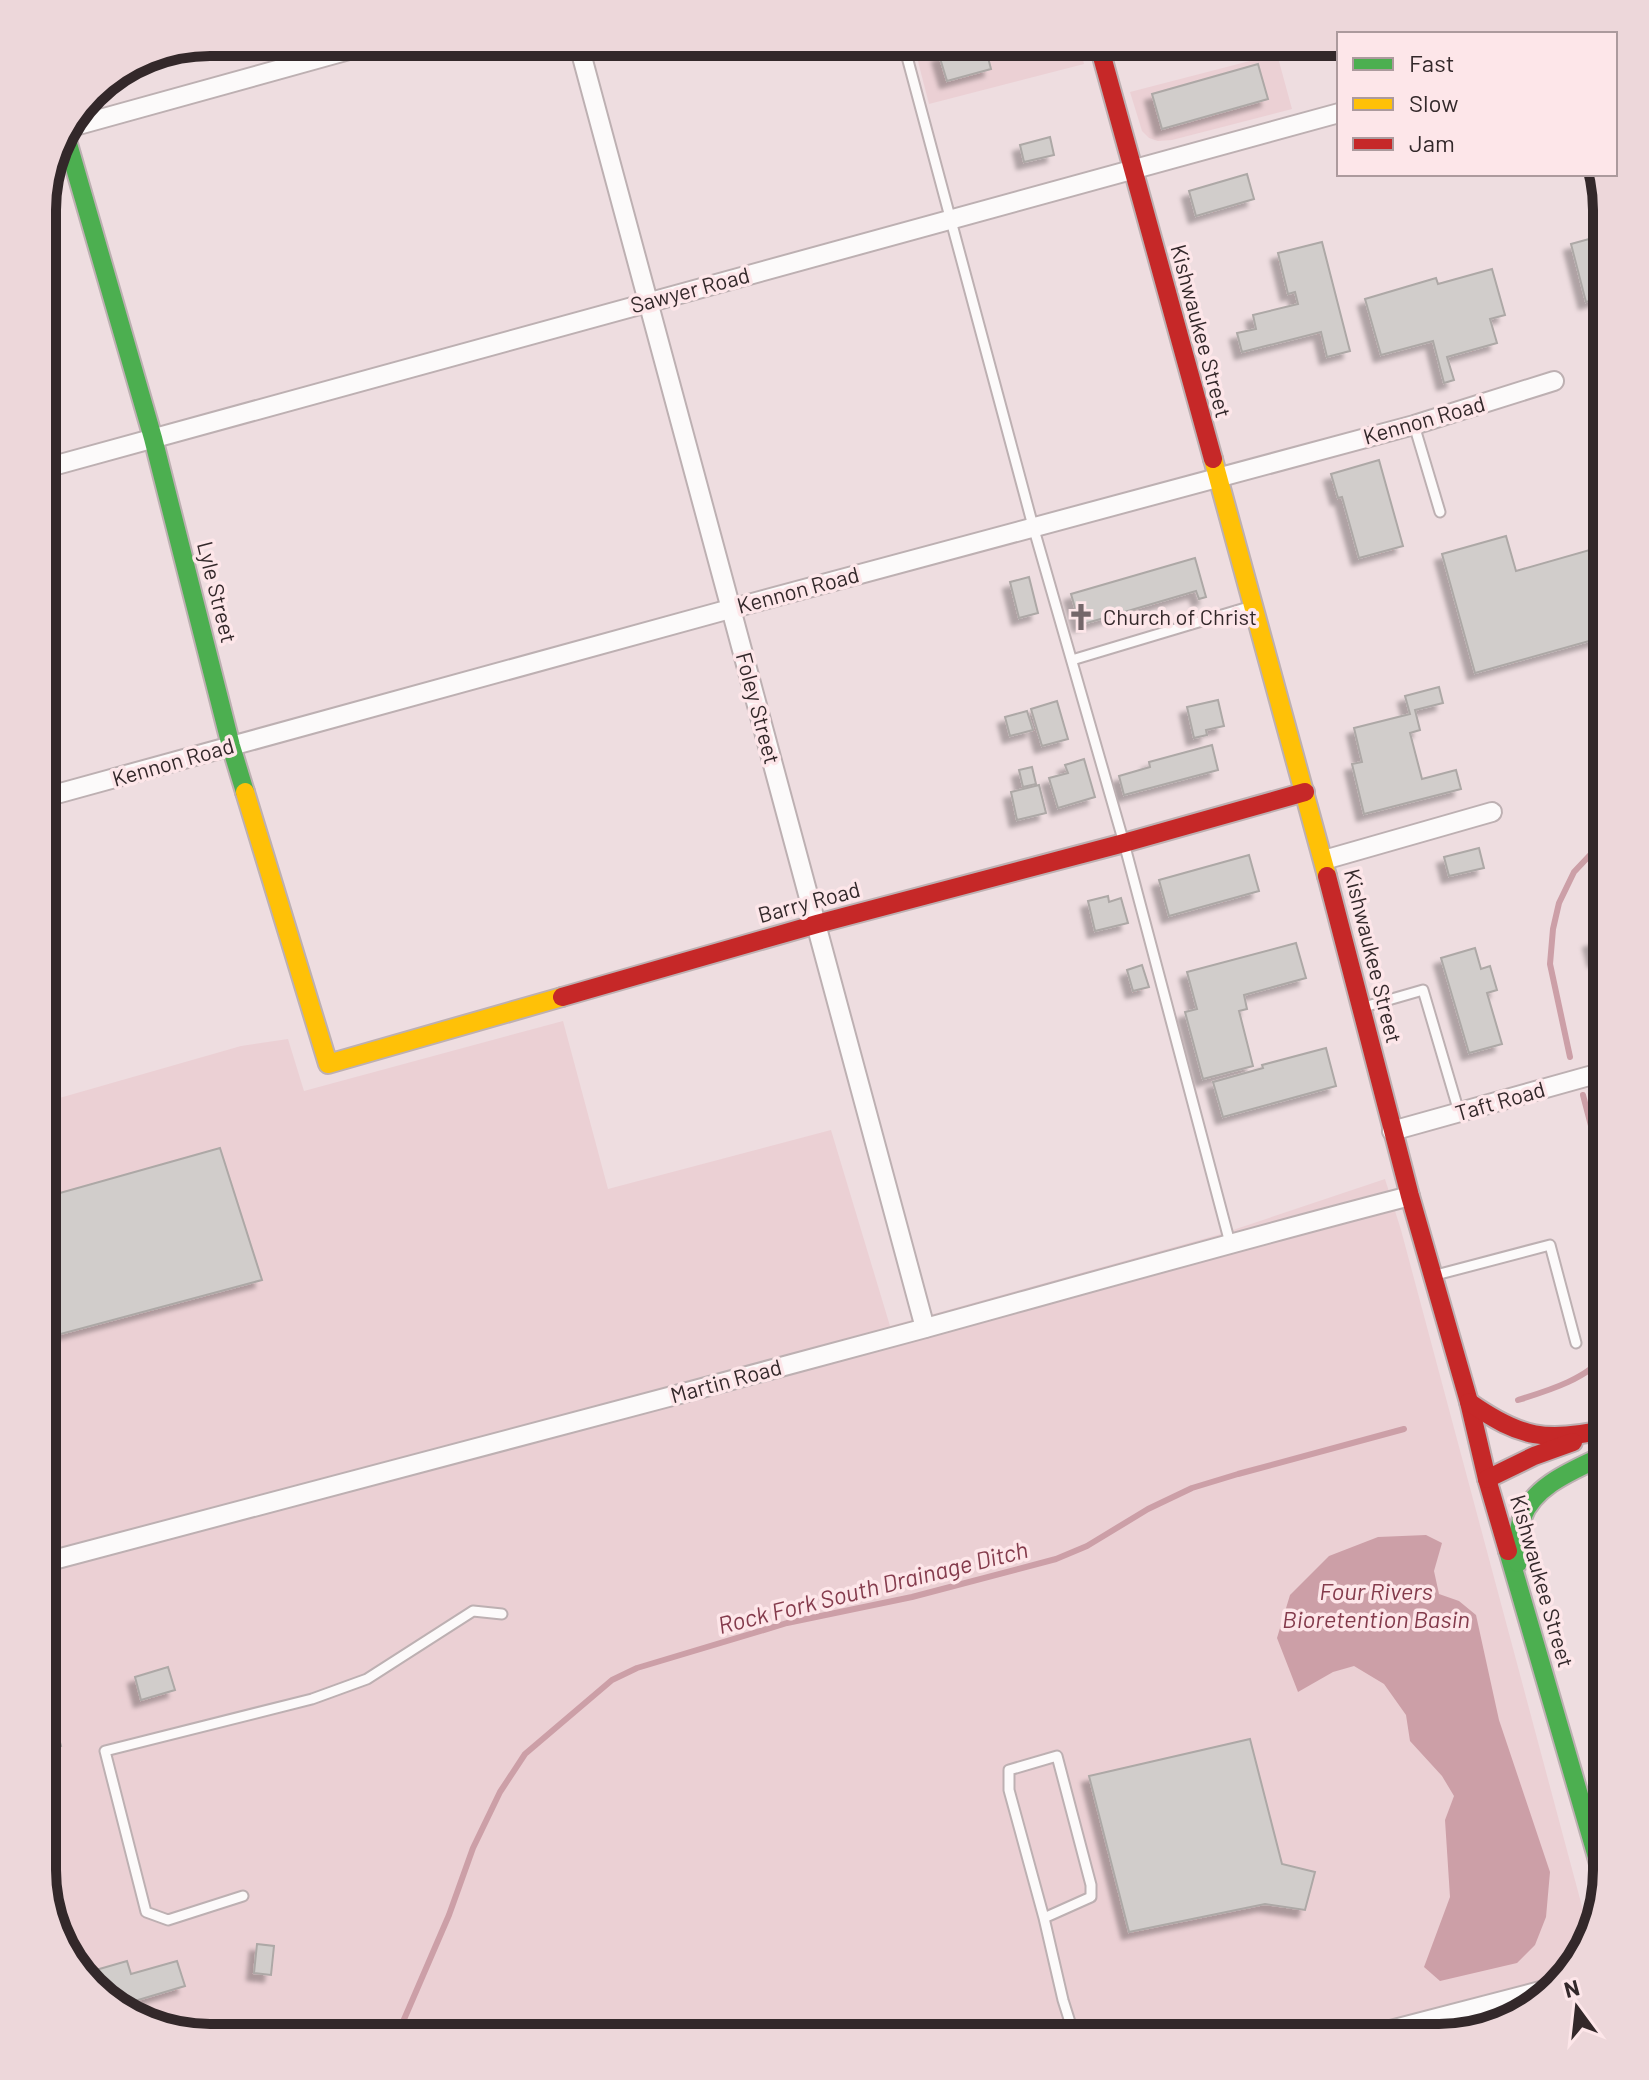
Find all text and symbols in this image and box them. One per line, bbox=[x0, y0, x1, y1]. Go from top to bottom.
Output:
legend bbox=[1337, 32, 1617, 176]
text: Fast bbox=[1409, 48, 1454, 77]
text: Slow bbox=[1409, 88, 1458, 117]
text: Jam bbox=[1409, 128, 1455, 157]
street label: Kishwaukee Street bbox=[1166, 241, 1238, 420]
street label: Sawyer Road bbox=[627, 261, 752, 317]
street label: Kennon Road bbox=[1360, 389, 1488, 449]
street label: Lyle Street bbox=[193, 538, 243, 645]
street label: Kennon Road bbox=[734, 560, 862, 618]
church icon: Church of Christ bbox=[1066, 602, 1096, 632]
place label: Church of Christ bbox=[1103, 603, 1257, 629]
street label: Foley Street bbox=[732, 649, 786, 767]
street label: Kennon Road bbox=[109, 731, 237, 791]
street label: Kishwaukee Street bbox=[1340, 866, 1408, 1045]
street label: Barry Road bbox=[755, 875, 863, 927]
street label: Taft Road bbox=[1452, 1075, 1548, 1125]
street label: Martin Road bbox=[667, 1353, 784, 1407]
street label: Kishwaukee Street bbox=[1506, 1491, 1580, 1670]
water label: Rock Fork South Drainage Ditch bbox=[715, 1534, 1031, 1639]
water label: Four Rivers Bioretention Basin bbox=[1282, 1576, 1470, 1633]
north arrow bbox=[1537, 1968, 1617, 2048]
text: N bbox=[1561, 1973, 1582, 2002]

